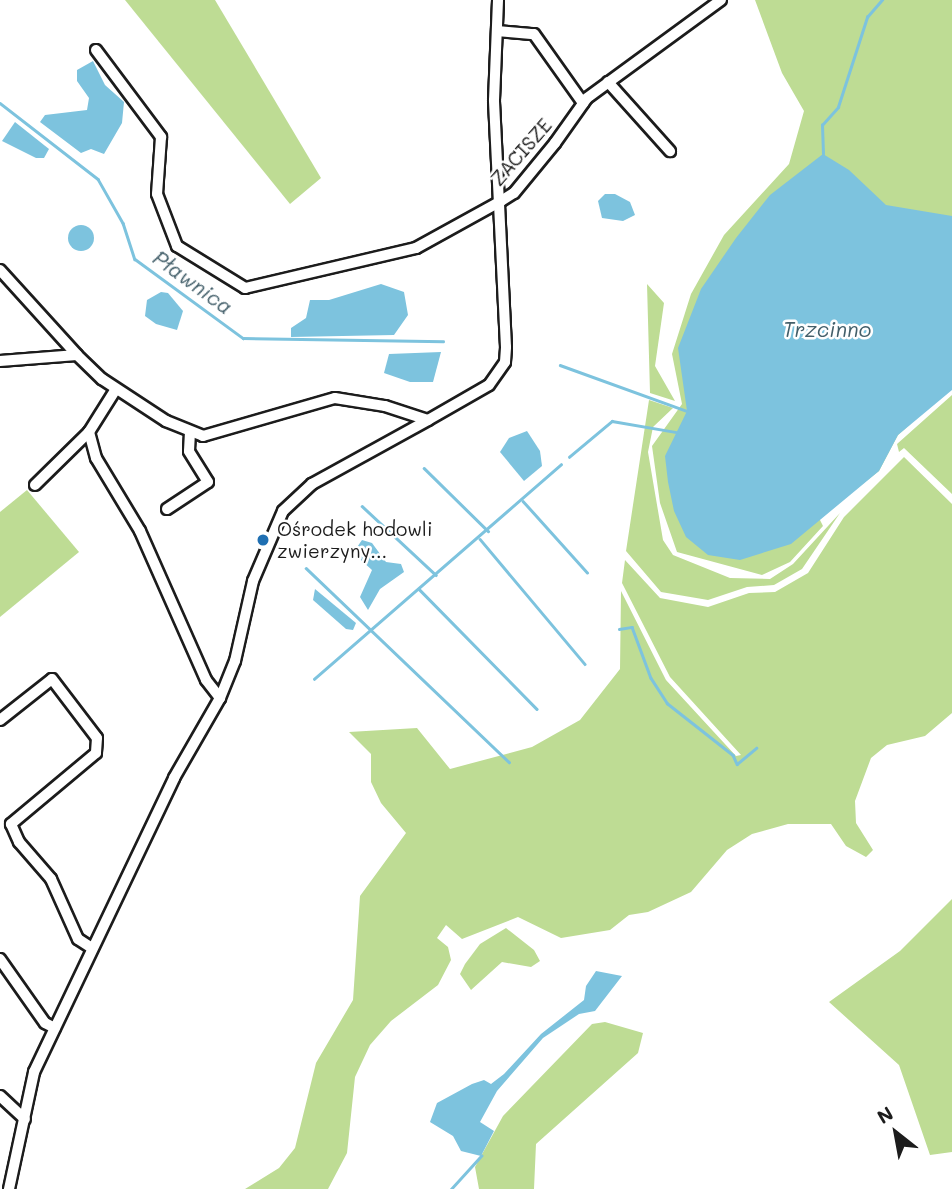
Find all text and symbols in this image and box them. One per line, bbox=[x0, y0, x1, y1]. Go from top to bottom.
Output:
street label: ZACISZE bbox=[486, 114, 556, 190]
water label: Pławnica bbox=[148, 245, 238, 319]
water label: Trzcinno bbox=[783, 316, 871, 342]
place label: Ośrodek hodowli zwierzyny... bbox=[277, 518, 433, 562]
marker: Ośrodek hodowli zwierzyny... bbox=[255, 532, 271, 548]
north arrow bbox=[861, 1098, 931, 1168]
text: N bbox=[872, 1100, 898, 1129]

